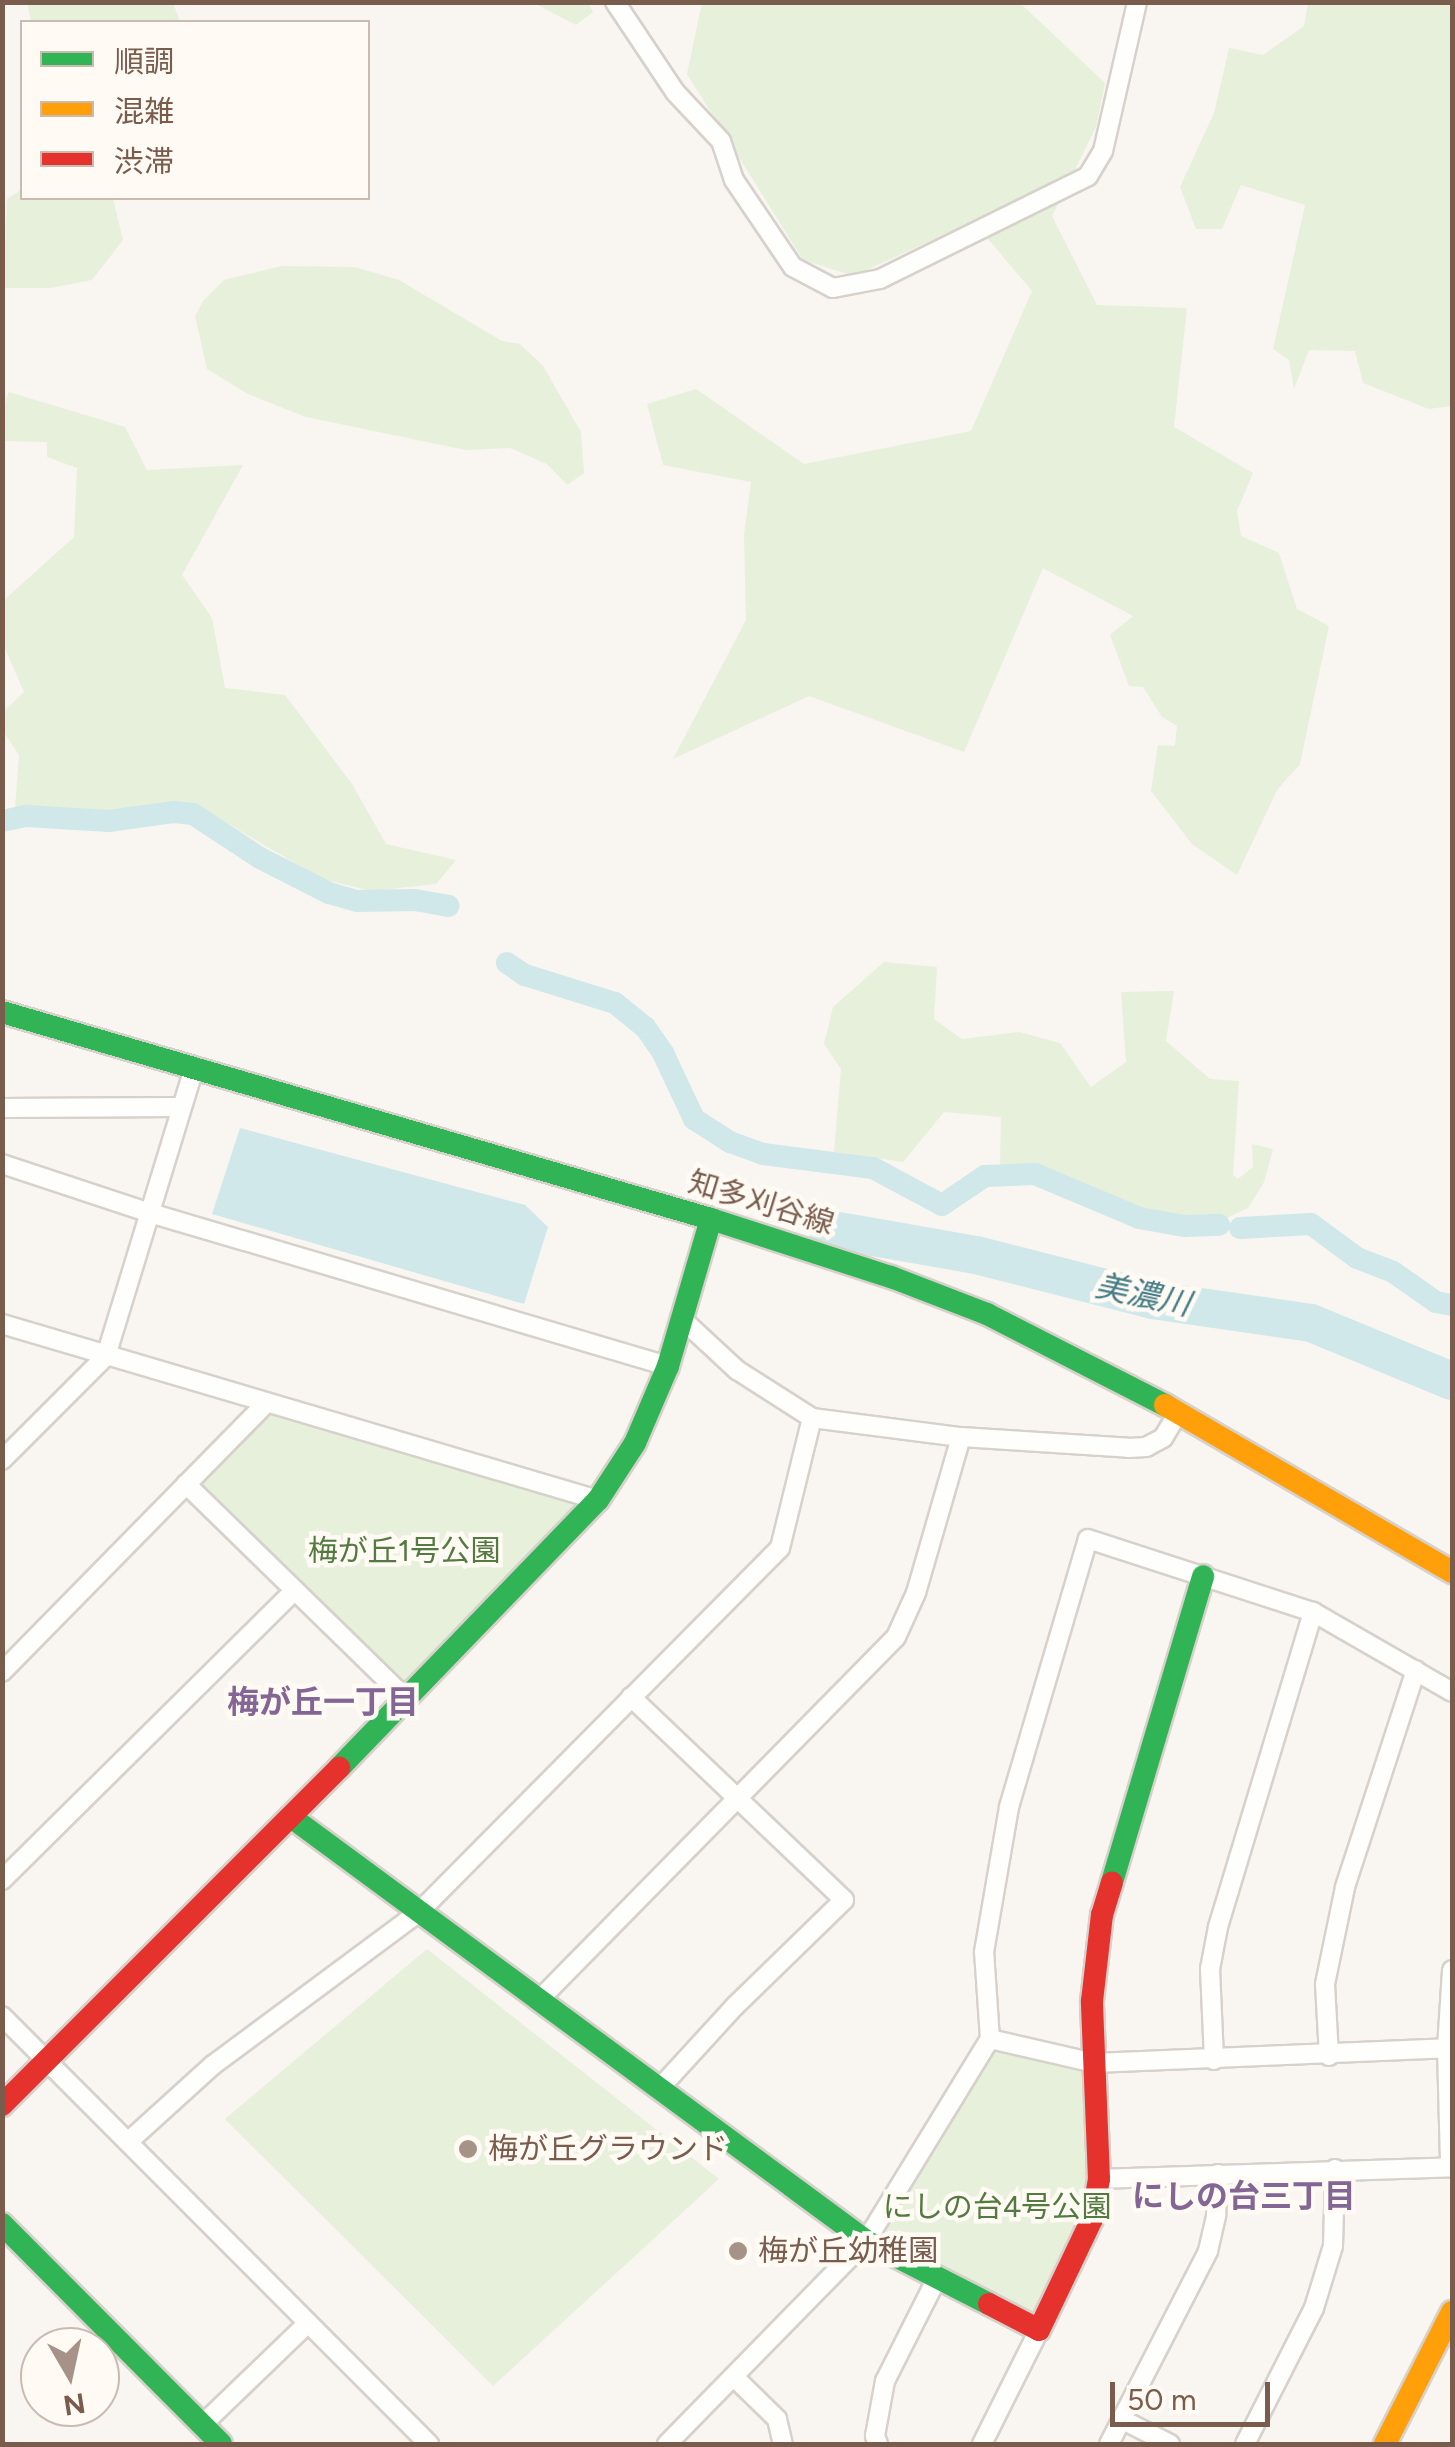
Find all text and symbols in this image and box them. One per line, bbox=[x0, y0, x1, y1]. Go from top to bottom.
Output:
legend bbox=[20, 20, 370, 200]
text: 順調 bbox=[114, 43, 174, 80]
text: 混雑 bbox=[114, 93, 174, 130]
text: 渋滞 bbox=[114, 143, 174, 180]
street label: 知多刈谷線 bbox=[684, 1164, 838, 1242]
water label: 美濃川 bbox=[1092, 1266, 1194, 1324]
park label: 梅が丘1号公園 bbox=[308, 1533, 500, 1569]
district label: 梅が丘一丁目 bbox=[227, 1683, 419, 1721]
place label: 梅が丘グラウンド bbox=[488, 2131, 728, 2167]
marker: 梅が丘グラウンド bbox=[457, 2138, 479, 2160]
district label: にしの台三丁目 bbox=[1132, 2177, 1356, 2215]
park label: にしの台4号公園 bbox=[883, 2189, 1111, 2225]
place label: 梅が丘幼稚園 bbox=[758, 2233, 938, 2269]
marker: 梅が丘幼稚園 bbox=[727, 2240, 749, 2262]
north arrow bbox=[20, 2327, 120, 2427]
scale bar bbox=[1115, 2362, 1275, 2424]
text: 50 m bbox=[1127, 2381, 1196, 2418]
text: N bbox=[61, 2386, 88, 2423]

